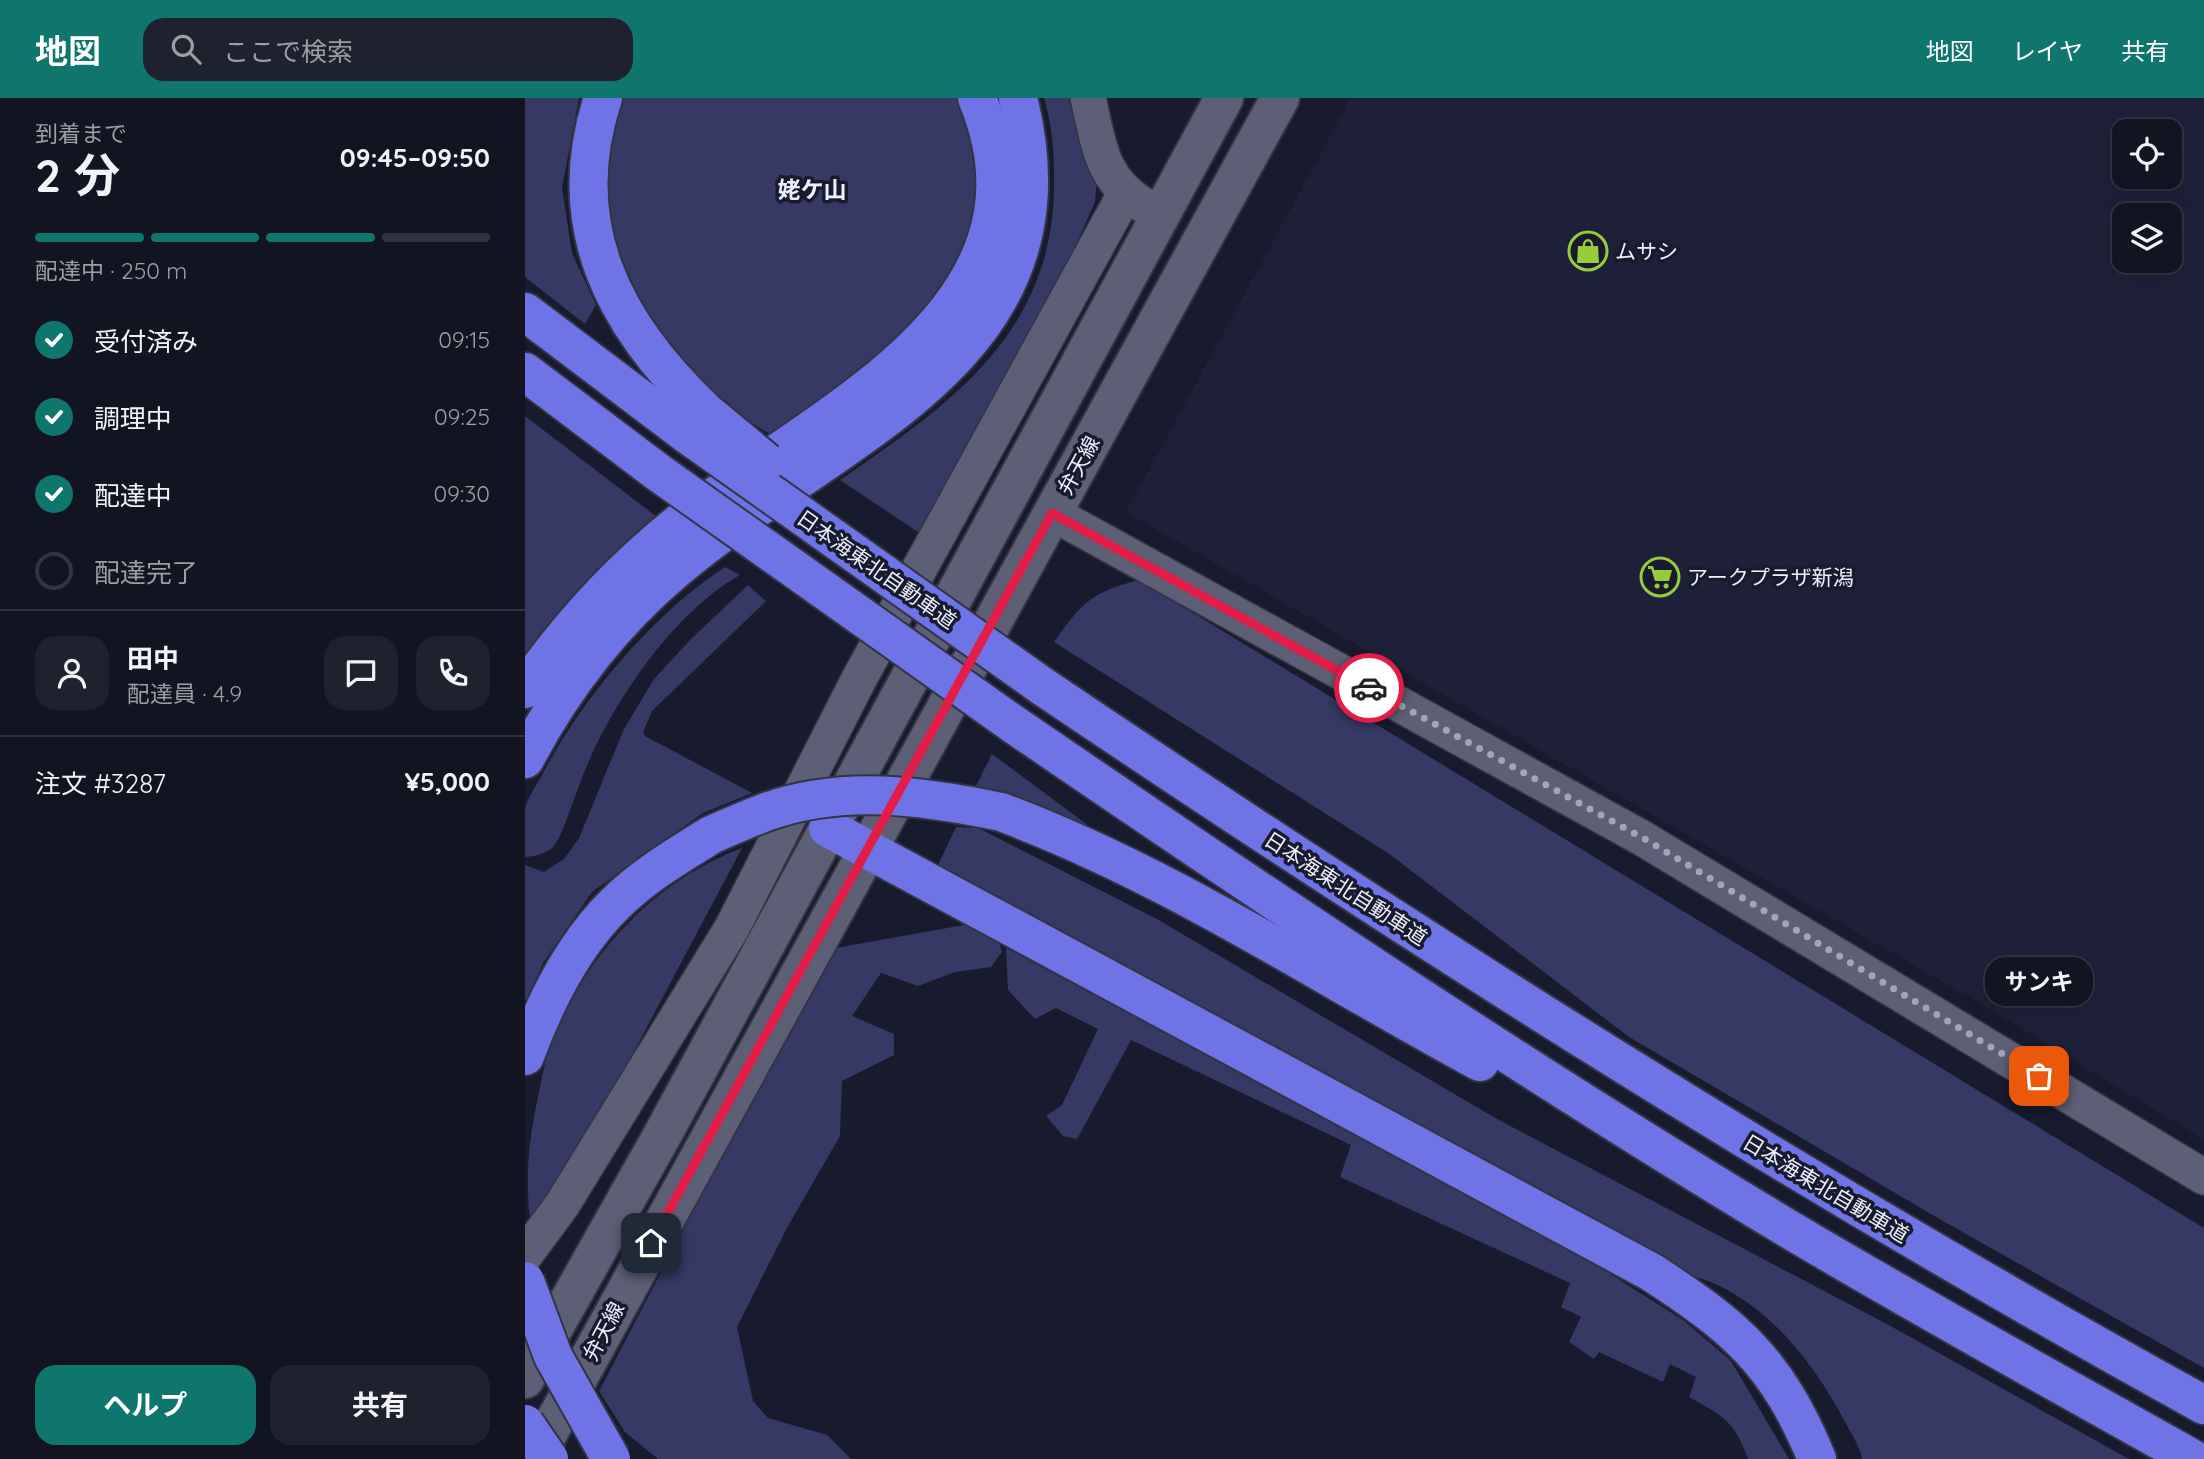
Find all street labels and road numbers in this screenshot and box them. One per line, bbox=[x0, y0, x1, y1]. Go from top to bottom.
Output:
street label: 弁天線 bbox=[1051, 431, 1105, 499]
street label: 日本海東北自動車道 bbox=[792, 504, 962, 634]
street label: 日本海東北自動車道 bbox=[1260, 826, 1432, 950]
street label: 日本海東北自動車道 bbox=[1738, 1128, 1914, 1248]
street label: 弁天線 bbox=[577, 1297, 629, 1365]

